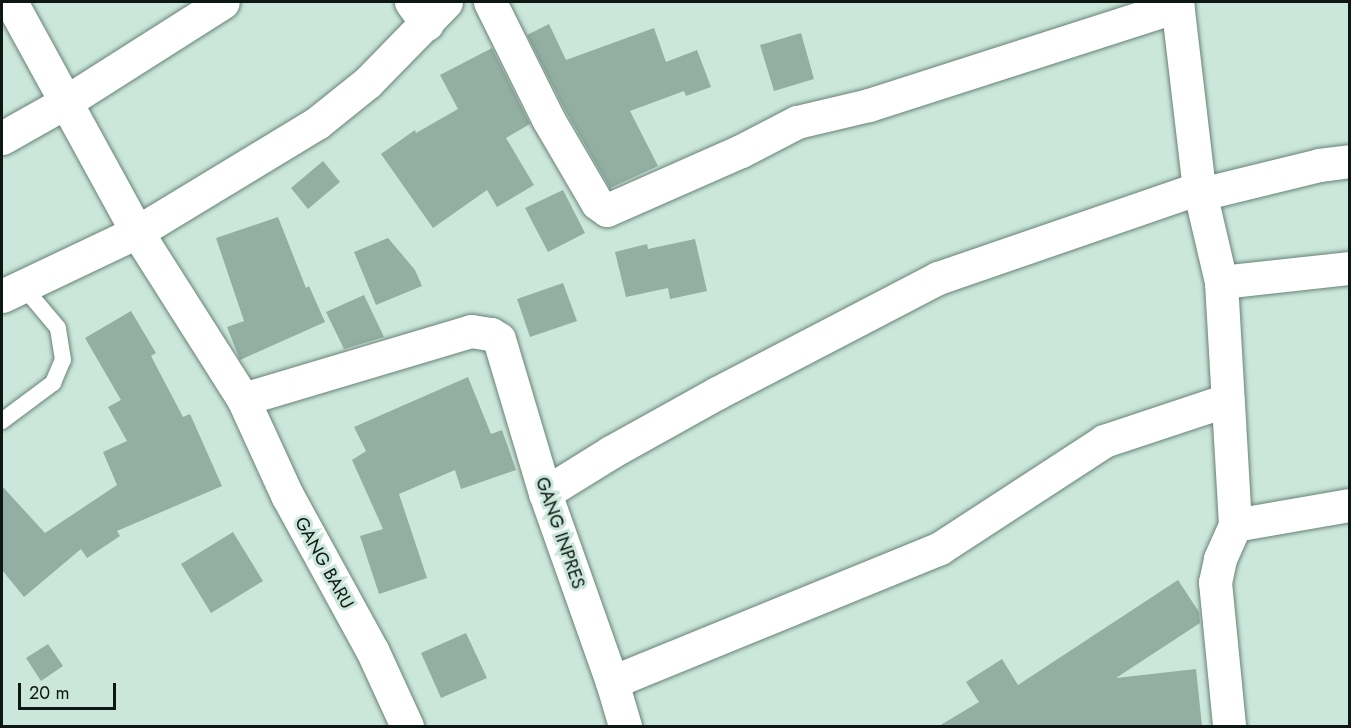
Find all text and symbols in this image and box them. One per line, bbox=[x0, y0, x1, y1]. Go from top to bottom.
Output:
street label: GANG INPRES bbox=[531, 474, 589, 592]
street label: GANG BARU bbox=[290, 513, 358, 613]
scale bar bbox=[21, 671, 118, 709]
text: 20 m bbox=[29, 680, 69, 706]

